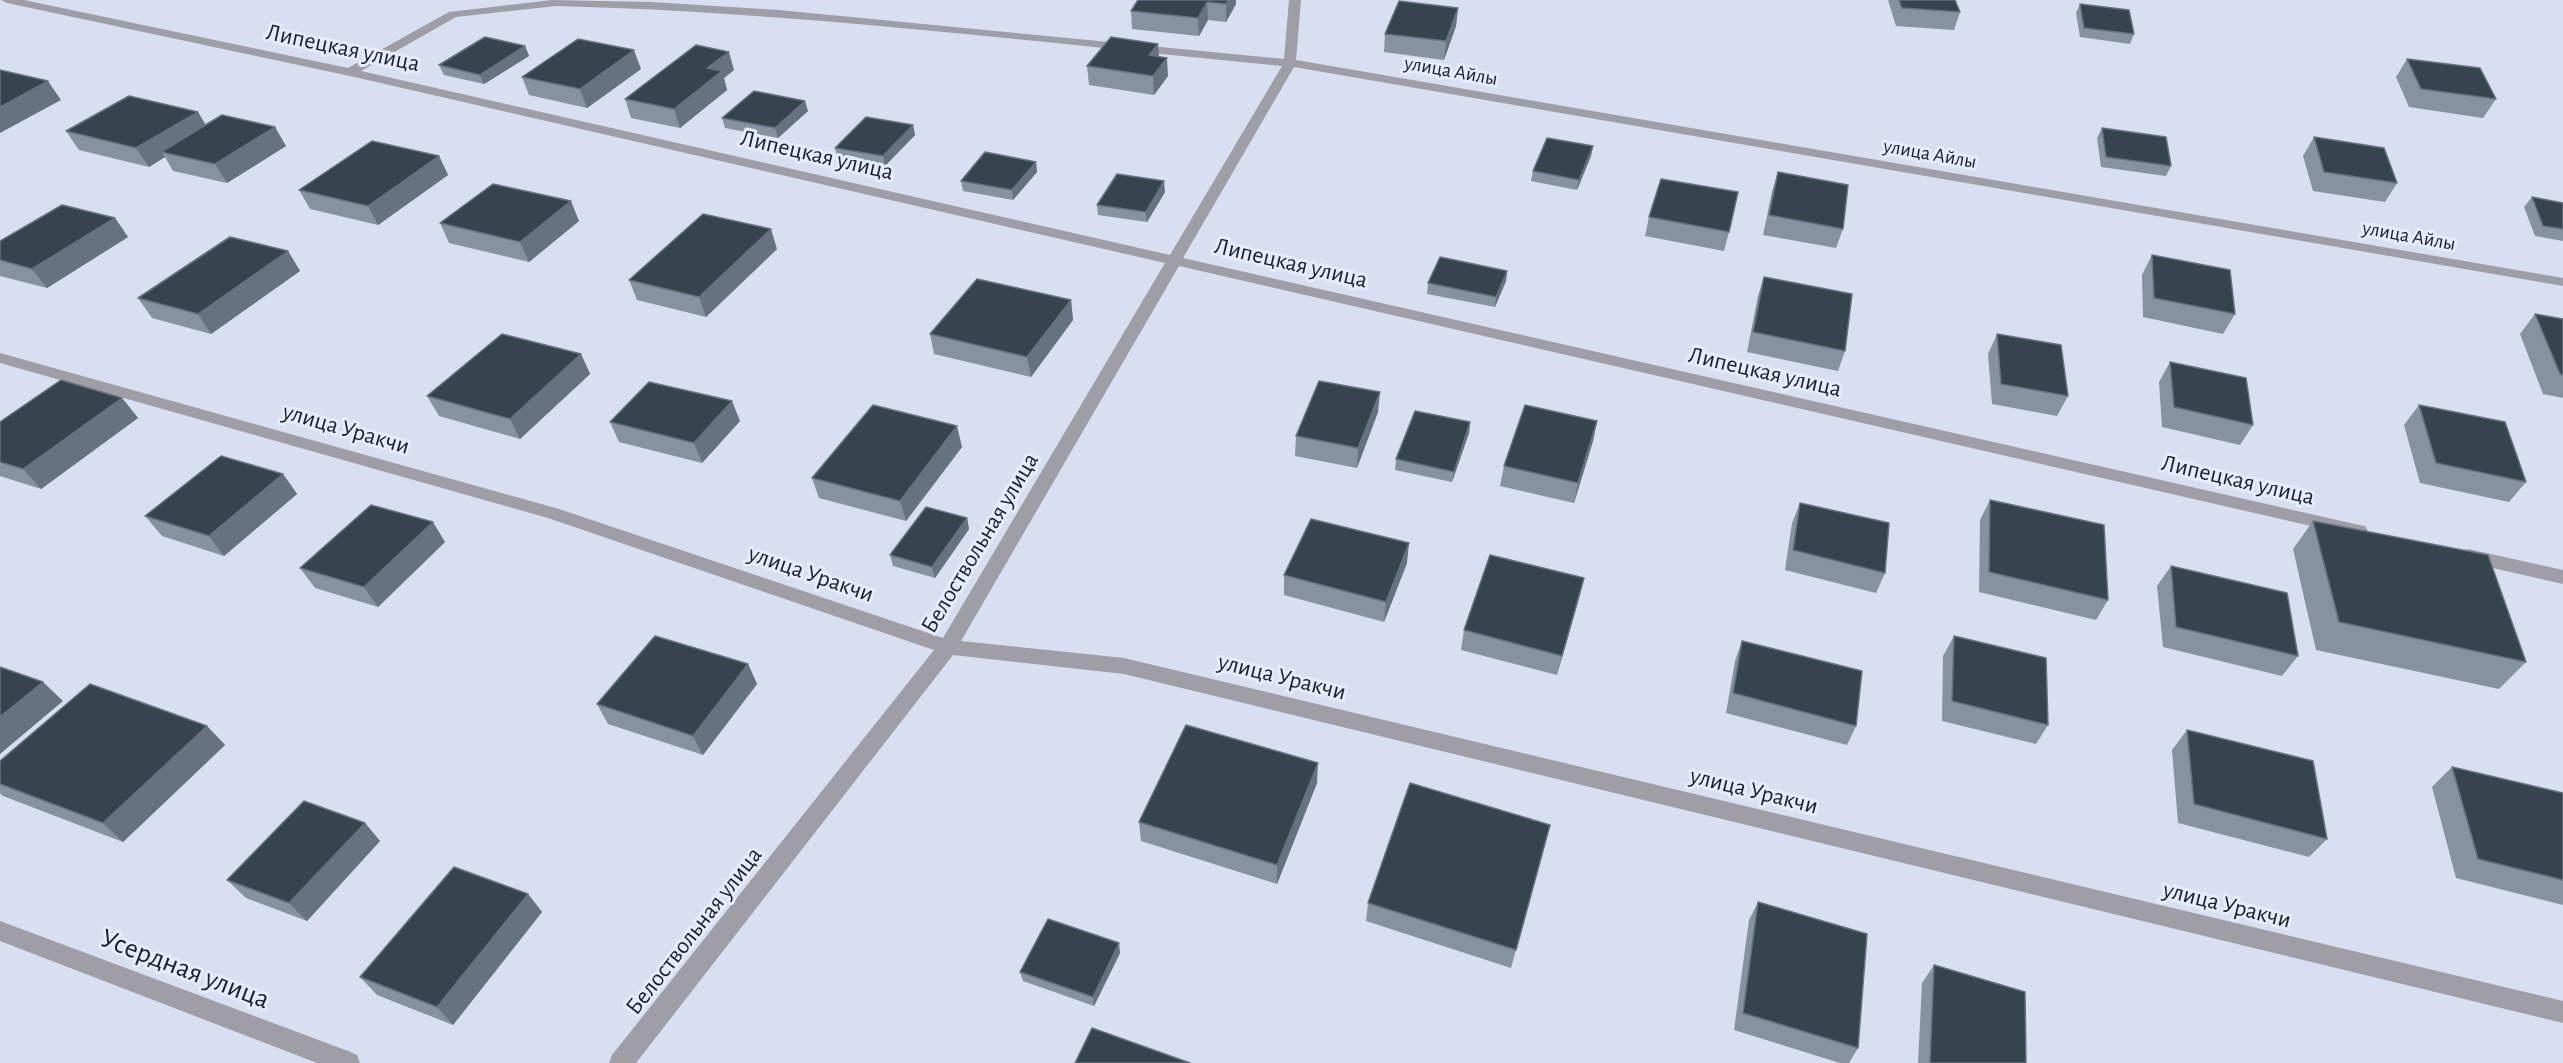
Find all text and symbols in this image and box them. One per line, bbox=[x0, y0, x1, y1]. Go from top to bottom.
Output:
street label: Липецкая улица bbox=[264, 18, 422, 78]
street label: улица Айлы bbox=[1402, 51, 1500, 91]
street label: Липецкая улица bbox=[738, 123, 896, 187]
street label: улица Айлы bbox=[1881, 134, 1979, 174]
street label: улица Айлы bbox=[2360, 216, 2458, 256]
street label: Липецкая улица bbox=[1212, 231, 1370, 295]
street label: Липецкая улица bbox=[1686, 340, 1844, 404]
street label: улица Уракчи bbox=[279, 397, 413, 461]
street label: Белоствольная улица bbox=[915, 448, 1045, 638]
street label: Липецкая улица bbox=[2159, 448, 2317, 512]
street label: улица Уракчи bbox=[744, 539, 878, 609]
street label: улица Уракчи bbox=[1215, 647, 1349, 707]
street label: улица Уракчи bbox=[1687, 761, 1821, 821]
street label: Белоствольная улица bbox=[619, 841, 769, 1021]
street label: улица Уракчи bbox=[2160, 875, 2294, 935]
street label: Усердная улица bbox=[96, 921, 274, 1017]

